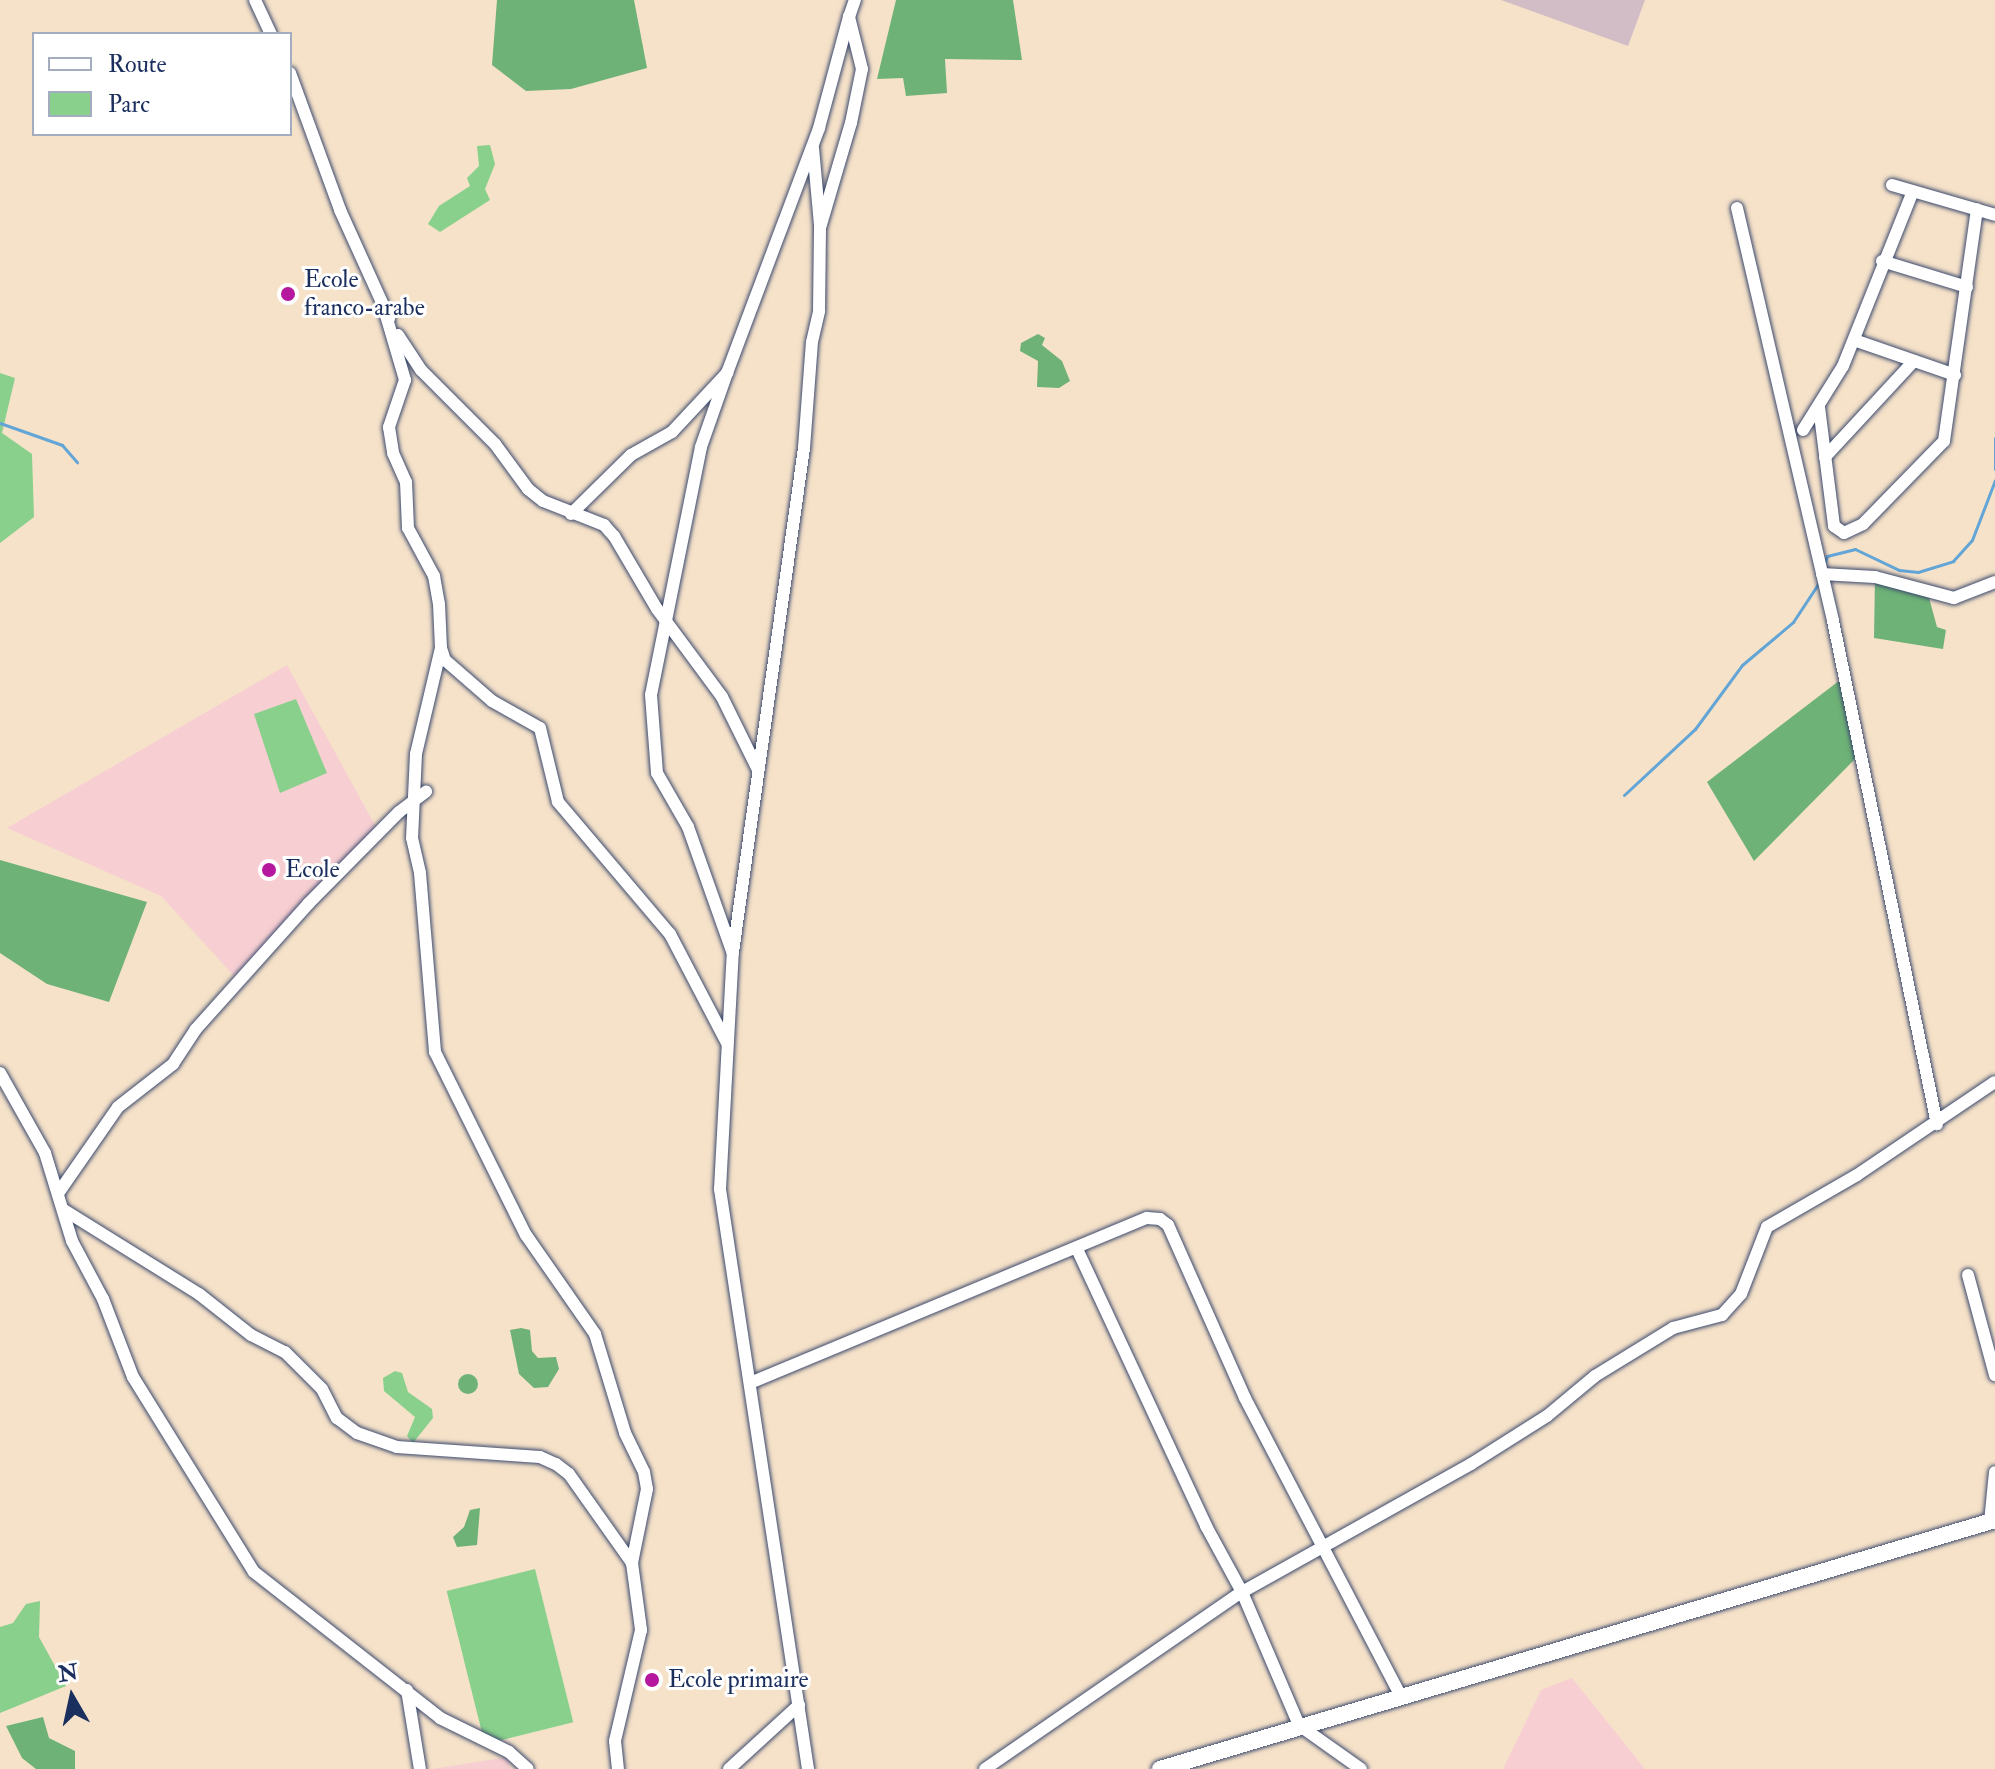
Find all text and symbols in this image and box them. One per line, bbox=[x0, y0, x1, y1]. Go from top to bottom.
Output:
legend bbox=[32, 32, 292, 136]
text: Route bbox=[108, 49, 167, 80]
text: Parc bbox=[108, 89, 150, 120]
place label: Ecole franco-arabe bbox=[304, 266, 425, 322]
marker: Ecole franco-arabe bbox=[279, 285, 297, 303]
place label: Ecole bbox=[285, 856, 339, 884]
marker: Ecole bbox=[260, 861, 278, 879]
north arrow bbox=[32, 1657, 112, 1737]
text: N bbox=[56, 1658, 80, 1689]
place label: Ecole primaire bbox=[668, 1666, 809, 1694]
marker: Ecole primaire bbox=[643, 1671, 661, 1689]

